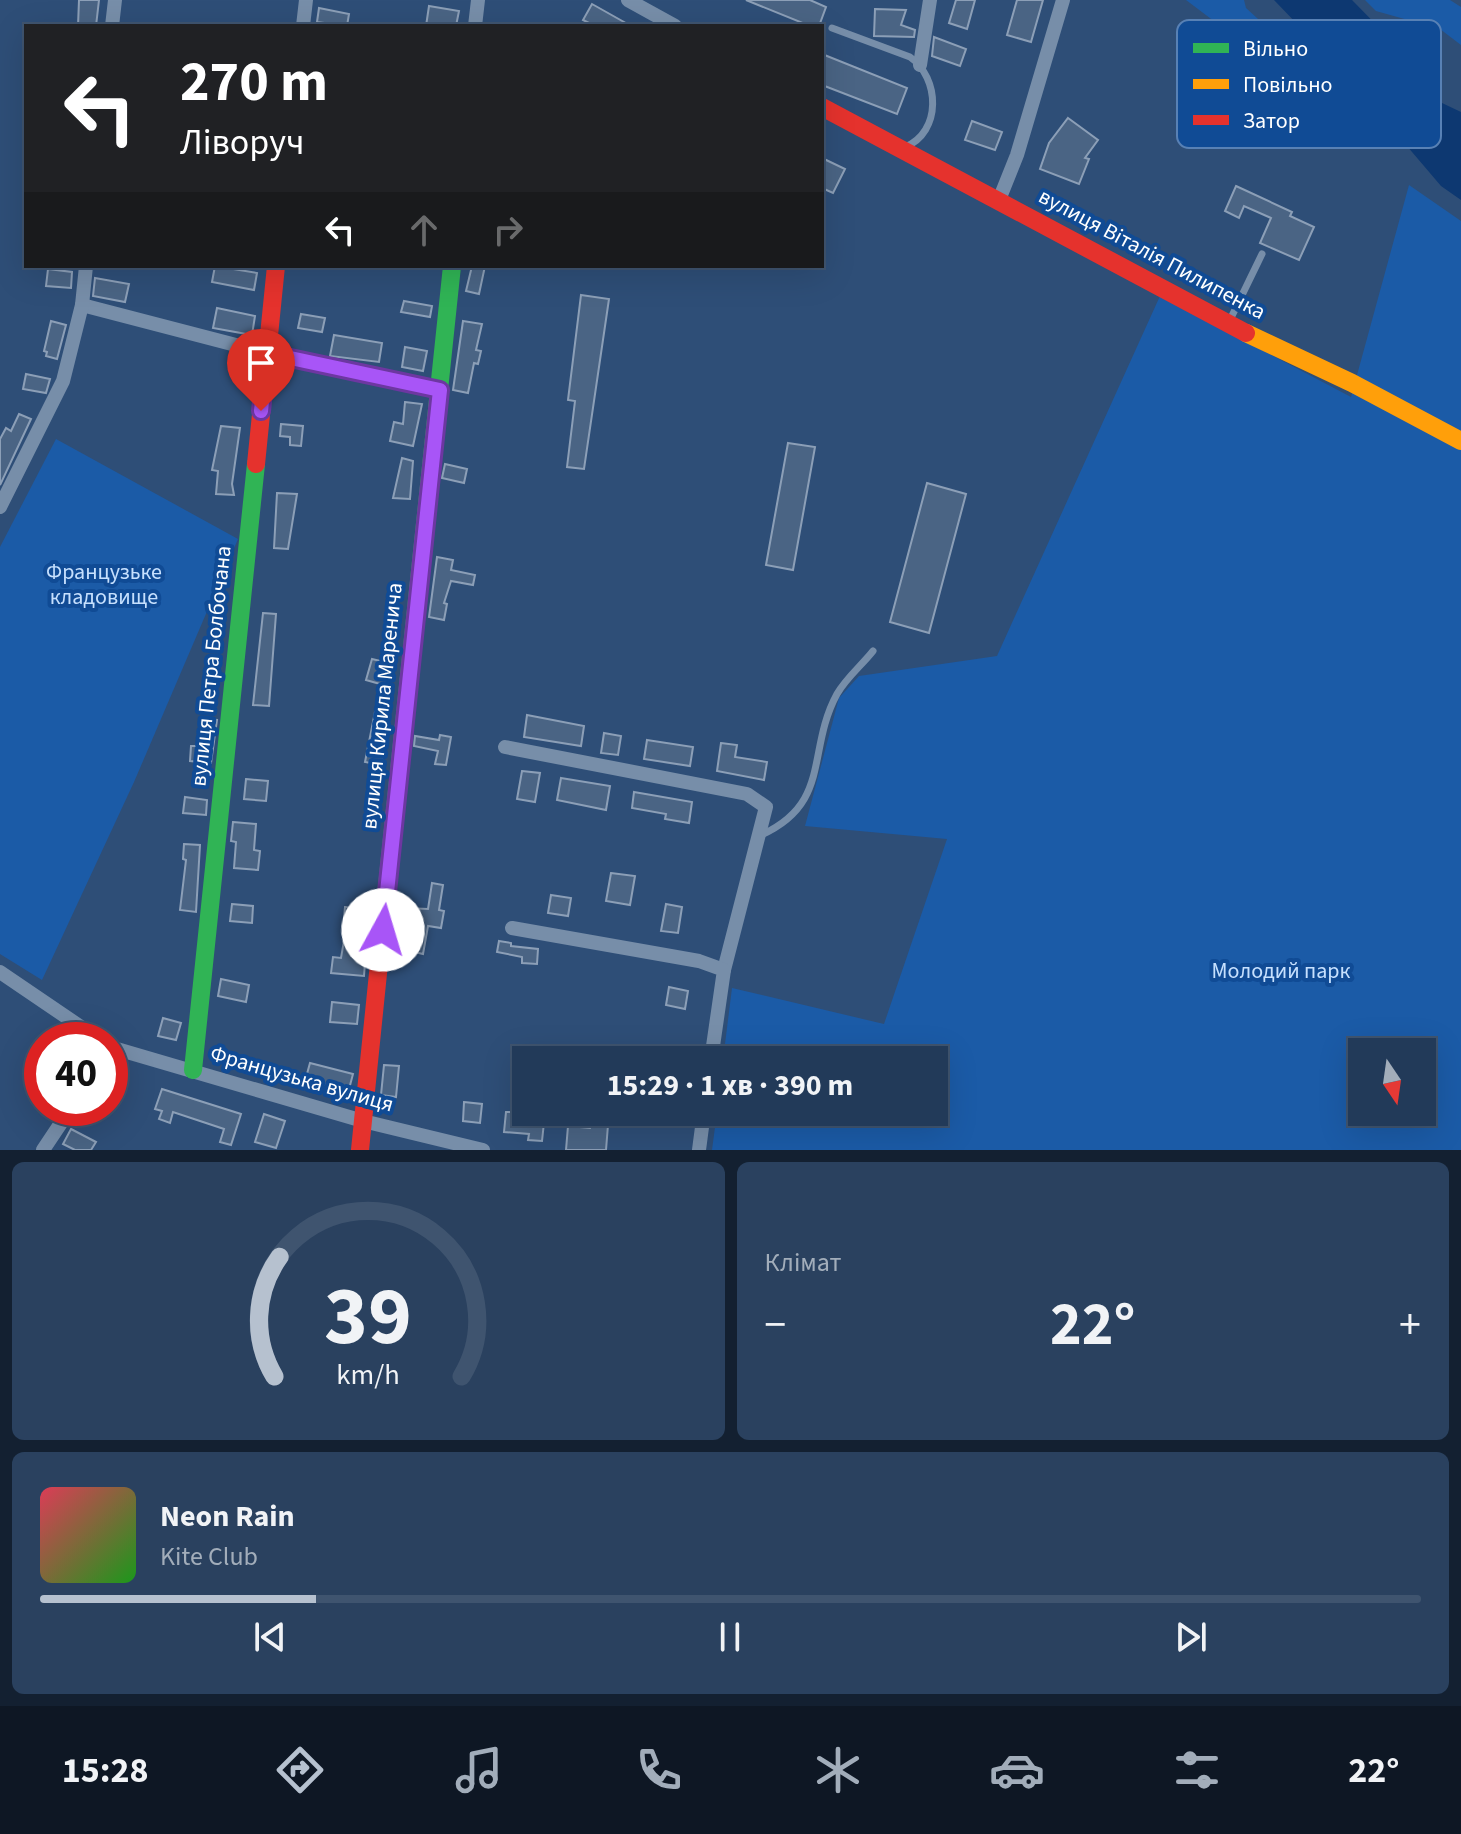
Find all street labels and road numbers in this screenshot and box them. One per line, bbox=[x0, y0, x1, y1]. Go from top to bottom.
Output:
street label: вулиця Віталія Пилипенка bbox=[1033, 180, 1271, 328]
street label: вулиця Петра Болбочана bbox=[182, 544, 240, 788]
street label: вулиця Кирила Маренича bbox=[353, 581, 411, 831]
street label: Французька вулиця bbox=[206, 1037, 398, 1121]

